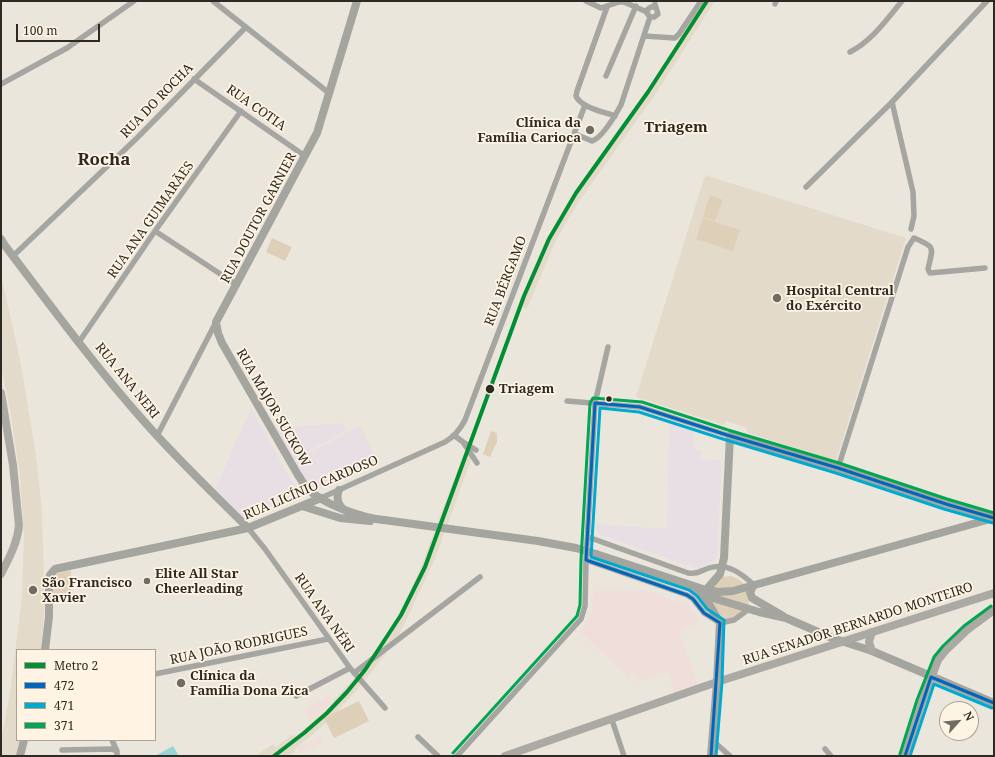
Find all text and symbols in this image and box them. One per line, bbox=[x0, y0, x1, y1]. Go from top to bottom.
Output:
scale bar bbox=[18, 16, 102, 42]
text: 100 m bbox=[23, 22, 58, 39]
street label: RUA DO ROCHA bbox=[117, 60, 197, 142]
street label: RUA COTIA bbox=[223, 82, 289, 134]
place label: Clínica da Família Carioca bbox=[477, 115, 581, 146]
district label: Triagem bbox=[644, 119, 708, 137]
marker: Clínica da Família Carioca bbox=[584, 124, 596, 136]
district label: Rocha bbox=[77, 150, 131, 170]
street label: RUA DOUTOR GARNIER bbox=[218, 150, 300, 286]
street label: RUA ANA GUIMARÃES bbox=[105, 159, 197, 281]
street label: RUA BÉRGAMO bbox=[482, 234, 530, 328]
place label: Hospital Central do Exército bbox=[786, 283, 894, 314]
marker: Hospital Central do Exército bbox=[771, 292, 783, 304]
street label: RUA ANA NERI bbox=[92, 340, 162, 422]
street label: RUA MAJOR SUCKOW bbox=[233, 346, 313, 470]
place label: Triagem bbox=[499, 381, 554, 397]
marker: Triagem bbox=[484, 383, 496, 395]
unlabelled marker bbox=[604, 394, 614, 404]
street label: RUA LICÍNIO CARDOSO bbox=[241, 453, 381, 523]
place label: Elite All Star Cheerleading bbox=[155, 566, 243, 597]
street label: RUA ANA NÉRI bbox=[291, 570, 357, 656]
place label: São Francisco Xavier bbox=[42, 575, 132, 606]
marker: Elite All Star Cheerleading bbox=[142, 576, 152, 586]
street label: RUA SENADOR BERNARDO MONTEIRO bbox=[741, 579, 975, 669]
marker: São Francisco Xavier bbox=[27, 584, 39, 596]
street label: RUA JOÃO RODRIGUES bbox=[169, 624, 309, 668]
legend bbox=[16, 649, 156, 741]
text: Metro 2 bbox=[54, 657, 98, 674]
place label: Clínica da Família Dona Zica bbox=[190, 668, 309, 699]
text: 472 bbox=[54, 677, 74, 694]
marker: Clínica da Família Dona Zica bbox=[175, 677, 187, 689]
text: 471 bbox=[54, 697, 74, 714]
north arrow bbox=[939, 701, 979, 741]
text: N bbox=[961, 709, 978, 723]
text: 371 bbox=[54, 717, 74, 734]

